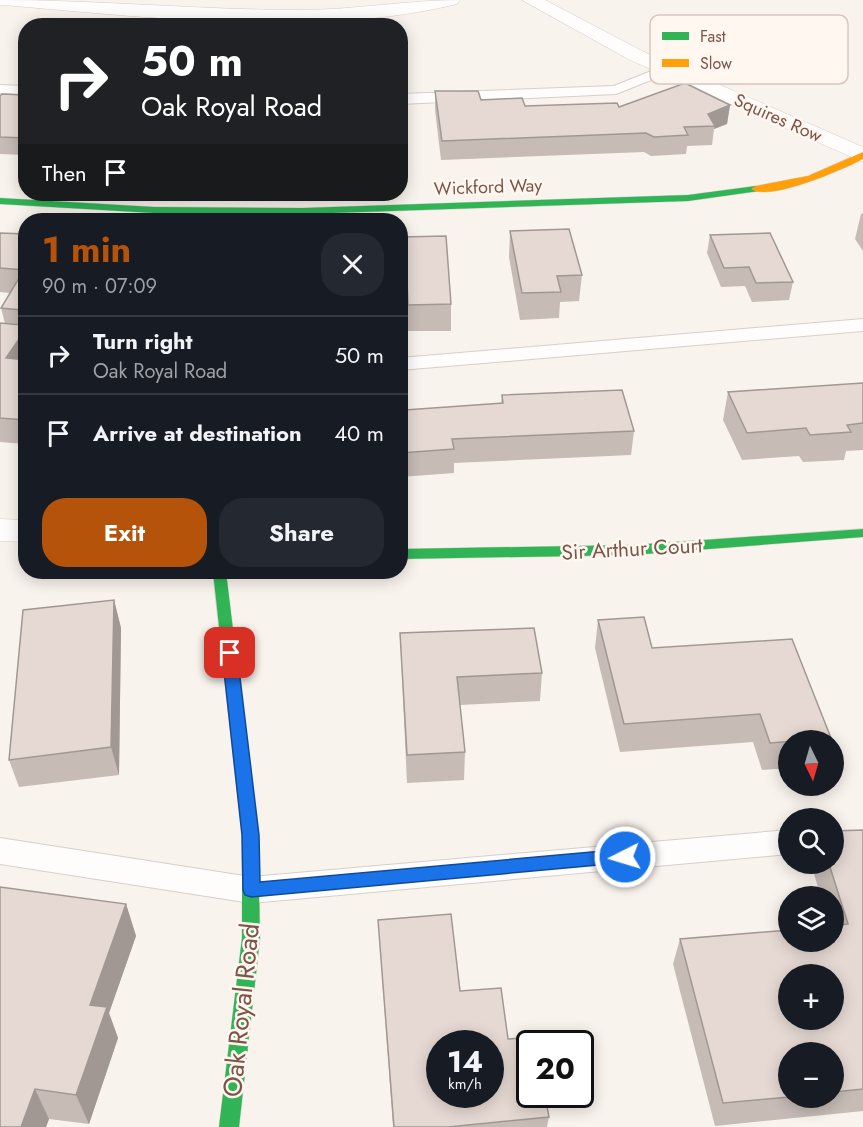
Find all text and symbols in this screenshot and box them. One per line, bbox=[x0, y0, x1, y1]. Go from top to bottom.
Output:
legend bbox=[650, 15, 848, 84]
text: Fast bbox=[700, 25, 726, 48]
text: 50 m bbox=[141, 31, 243, 92]
icon: right bbox=[42, 42, 120, 120]
text: Slow bbox=[700, 52, 732, 75]
text: Oak Royal Road bbox=[141, 87, 322, 126]
street label: Squires Row bbox=[730, 87, 827, 149]
icon: arrive bbox=[99, 156, 132, 189]
text: Then bbox=[42, 157, 87, 189]
street label: Wickford Way bbox=[433, 172, 543, 202]
text: 1 min bbox=[42, 223, 131, 275]
button: close bbox=[321, 233, 384, 296]
text: 90 m · 07:09 bbox=[42, 272, 157, 301]
text: Turn right bbox=[93, 325, 193, 357]
icon: right bbox=[42, 339, 75, 372]
text: 50 m bbox=[335, 339, 384, 371]
text: Oak Royal Road bbox=[93, 357, 227, 386]
icon: arrive bbox=[42, 417, 75, 450]
text: Arrive at destination bbox=[93, 417, 302, 449]
text: 40 m bbox=[334, 417, 384, 449]
button: Exit bbox=[42, 498, 207, 567]
button: Share bbox=[219, 498, 384, 567]
street label: Sir Arthur Court bbox=[561, 530, 703, 568]
pin bbox=[204, 627, 255, 678]
icon: arrive bbox=[213, 636, 246, 669]
north arrow bbox=[778, 730, 844, 796]
map controls bbox=[778, 730, 844, 1108]
button: search bbox=[778, 808, 844, 874]
position arrow bbox=[593, 825, 657, 889]
button: layers bbox=[778, 886, 844, 952]
street label: Oak Royal Road bbox=[213, 921, 269, 1099]
button: + bbox=[778, 964, 844, 1030]
speed limit sign: 20 bbox=[516, 1030, 594, 1108]
text: 14 bbox=[447, 1040, 483, 1083]
button: − bbox=[778, 1042, 844, 1108]
text: km/h bbox=[448, 1073, 482, 1095]

